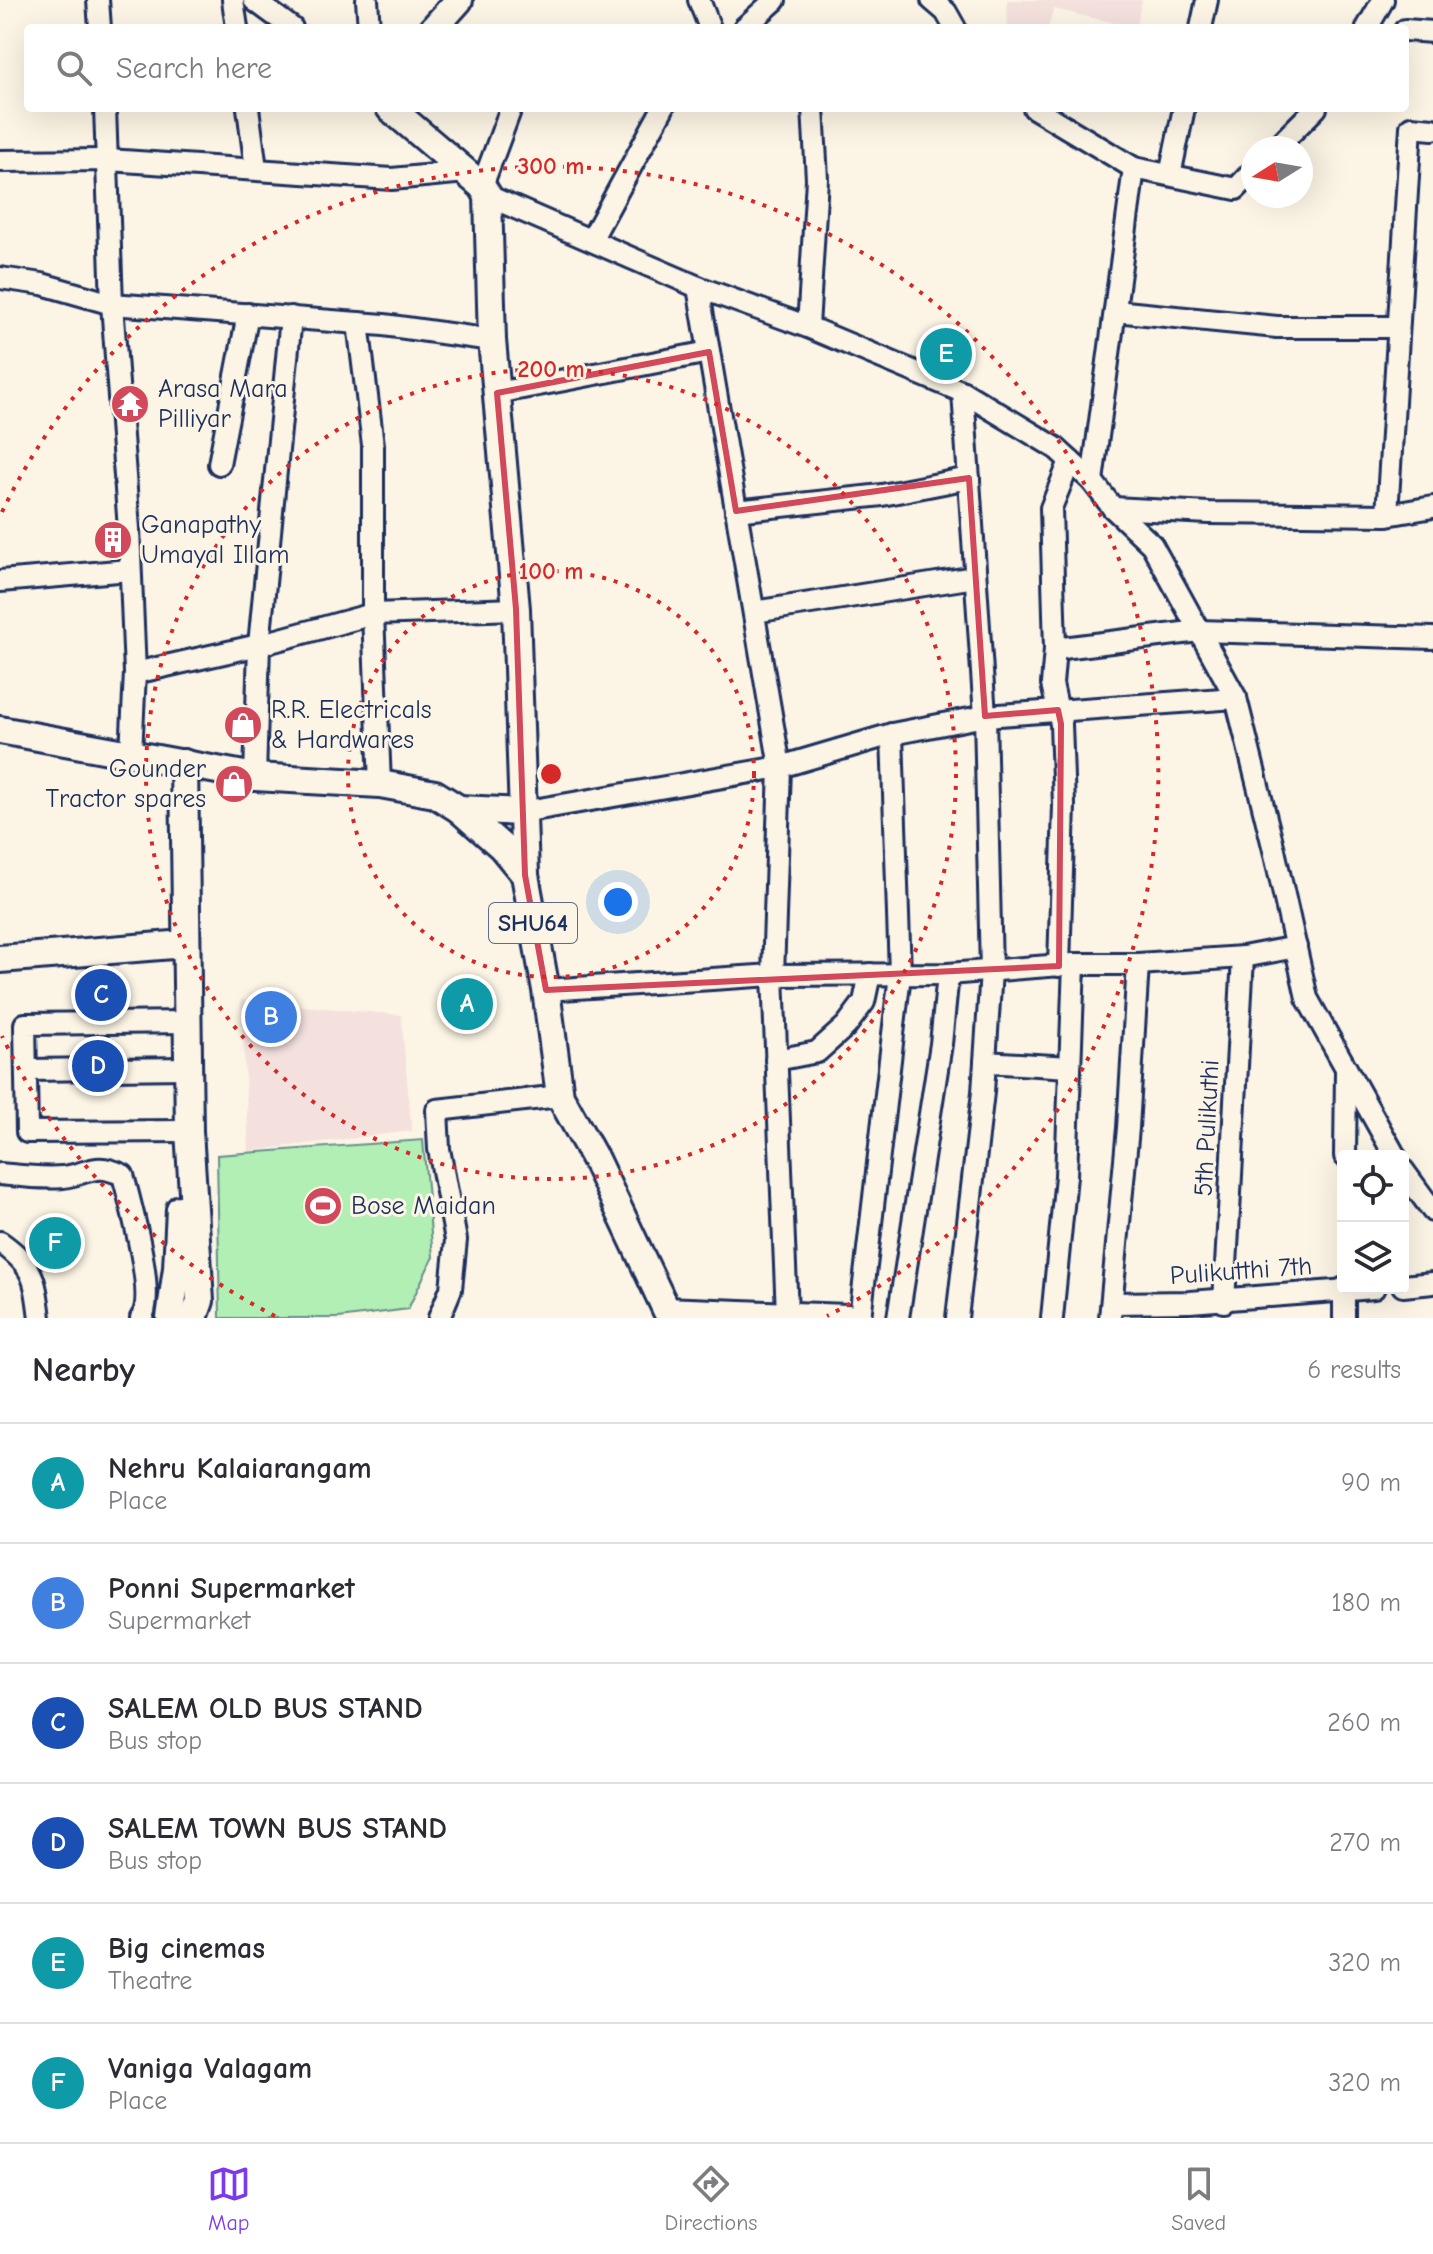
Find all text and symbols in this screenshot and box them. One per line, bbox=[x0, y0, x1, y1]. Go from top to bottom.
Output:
search box bbox=[24, 24, 1409, 112]
icon: search bbox=[52, 46, 96, 90]
text: Search here bbox=[116, 51, 272, 86]
north arrow bbox=[1241, 136, 1313, 208]
text: 300 m bbox=[518, 152, 584, 180]
pin: E bbox=[920, 324, 972, 384]
text: 200 m bbox=[517, 355, 585, 383]
place label: Arasa Mara Pilliyar bbox=[158, 374, 288, 434]
temple icon: Arasa Mara Pilliyar bbox=[109, 383, 151, 425]
place label: Ganapathy Umayal Illam bbox=[141, 510, 289, 570]
building icon: Ganapathy Umayal Illam bbox=[92, 519, 134, 561]
text: 100 m bbox=[519, 557, 583, 585]
place label: R.R. Electricals & Hardwares bbox=[271, 695, 432, 755]
shop icon: R.R. Electricals & Hardwares bbox=[222, 704, 264, 746]
place label: Gounder Tractor spares bbox=[46, 754, 207, 814]
centre of rings bbox=[537, 760, 565, 788]
shop icon: Gounder Tractor spares bbox=[213, 763, 255, 805]
your location bbox=[598, 882, 638, 922]
road number: SHU64 bbox=[489, 903, 577, 943]
pin: C bbox=[75, 965, 127, 1025]
pin: A bbox=[441, 974, 493, 1034]
pin: B bbox=[245, 987, 297, 1047]
pin: D bbox=[72, 1036, 124, 1096]
street label: 5th Pulikuthi bbox=[1188, 1059, 1226, 1197]
map controls bbox=[1337, 1150, 1409, 1294]
button: locate bbox=[1337, 1150, 1409, 1222]
sports icon: Bose Maidan bbox=[302, 1185, 344, 1227]
place label: Bose Maidan bbox=[351, 1191, 496, 1221]
pin: F bbox=[29, 1213, 81, 1273]
button: layers bbox=[1337, 1222, 1409, 1294]
street label: Pulikutthi 7th bbox=[1169, 1251, 1313, 1291]
text: Nearby bbox=[32, 1350, 135, 1390]
text: 6 results bbox=[1307, 1355, 1401, 1385]
text: Nehru Kalaiarangam bbox=[108, 1451, 372, 1486]
text: A bbox=[51, 1468, 65, 1498]
text: 90 m bbox=[1341, 1468, 1401, 1498]
text: Place bbox=[108, 1486, 167, 1516]
text: Ponni Supermarket bbox=[108, 1571, 355, 1606]
text: B bbox=[50, 1588, 66, 1618]
text: 180 m bbox=[1331, 1588, 1401, 1618]
text: Supermarket bbox=[108, 1606, 251, 1636]
text: SALEM OLD BUS STAND bbox=[108, 1691, 423, 1726]
text: C bbox=[50, 1708, 66, 1738]
text: 260 m bbox=[1327, 1708, 1401, 1738]
text: Bus stop bbox=[108, 1726, 202, 1756]
text: SALEM TOWN BUS STAND bbox=[108, 1811, 447, 1846]
text: D bbox=[50, 1828, 66, 1858]
text: 270 m bbox=[1329, 1828, 1401, 1858]
text: Bus stop bbox=[108, 1846, 202, 1876]
text: Big cinemas bbox=[108, 1931, 265, 1966]
text: E bbox=[50, 1948, 66, 1978]
text: 320 m bbox=[1328, 1948, 1401, 1978]
text: Theatre bbox=[108, 1966, 192, 1996]
text: Vaniga Valagam bbox=[108, 2051, 312, 2086]
text: F bbox=[50, 2068, 66, 2098]
text: 320 m bbox=[1328, 2068, 1401, 2098]
text: Place bbox=[108, 2086, 167, 2116]
tab: Map bbox=[207, 2162, 251, 2236]
tab: Directions bbox=[665, 2162, 758, 2236]
tab: Saved bbox=[1171, 2162, 1226, 2236]

